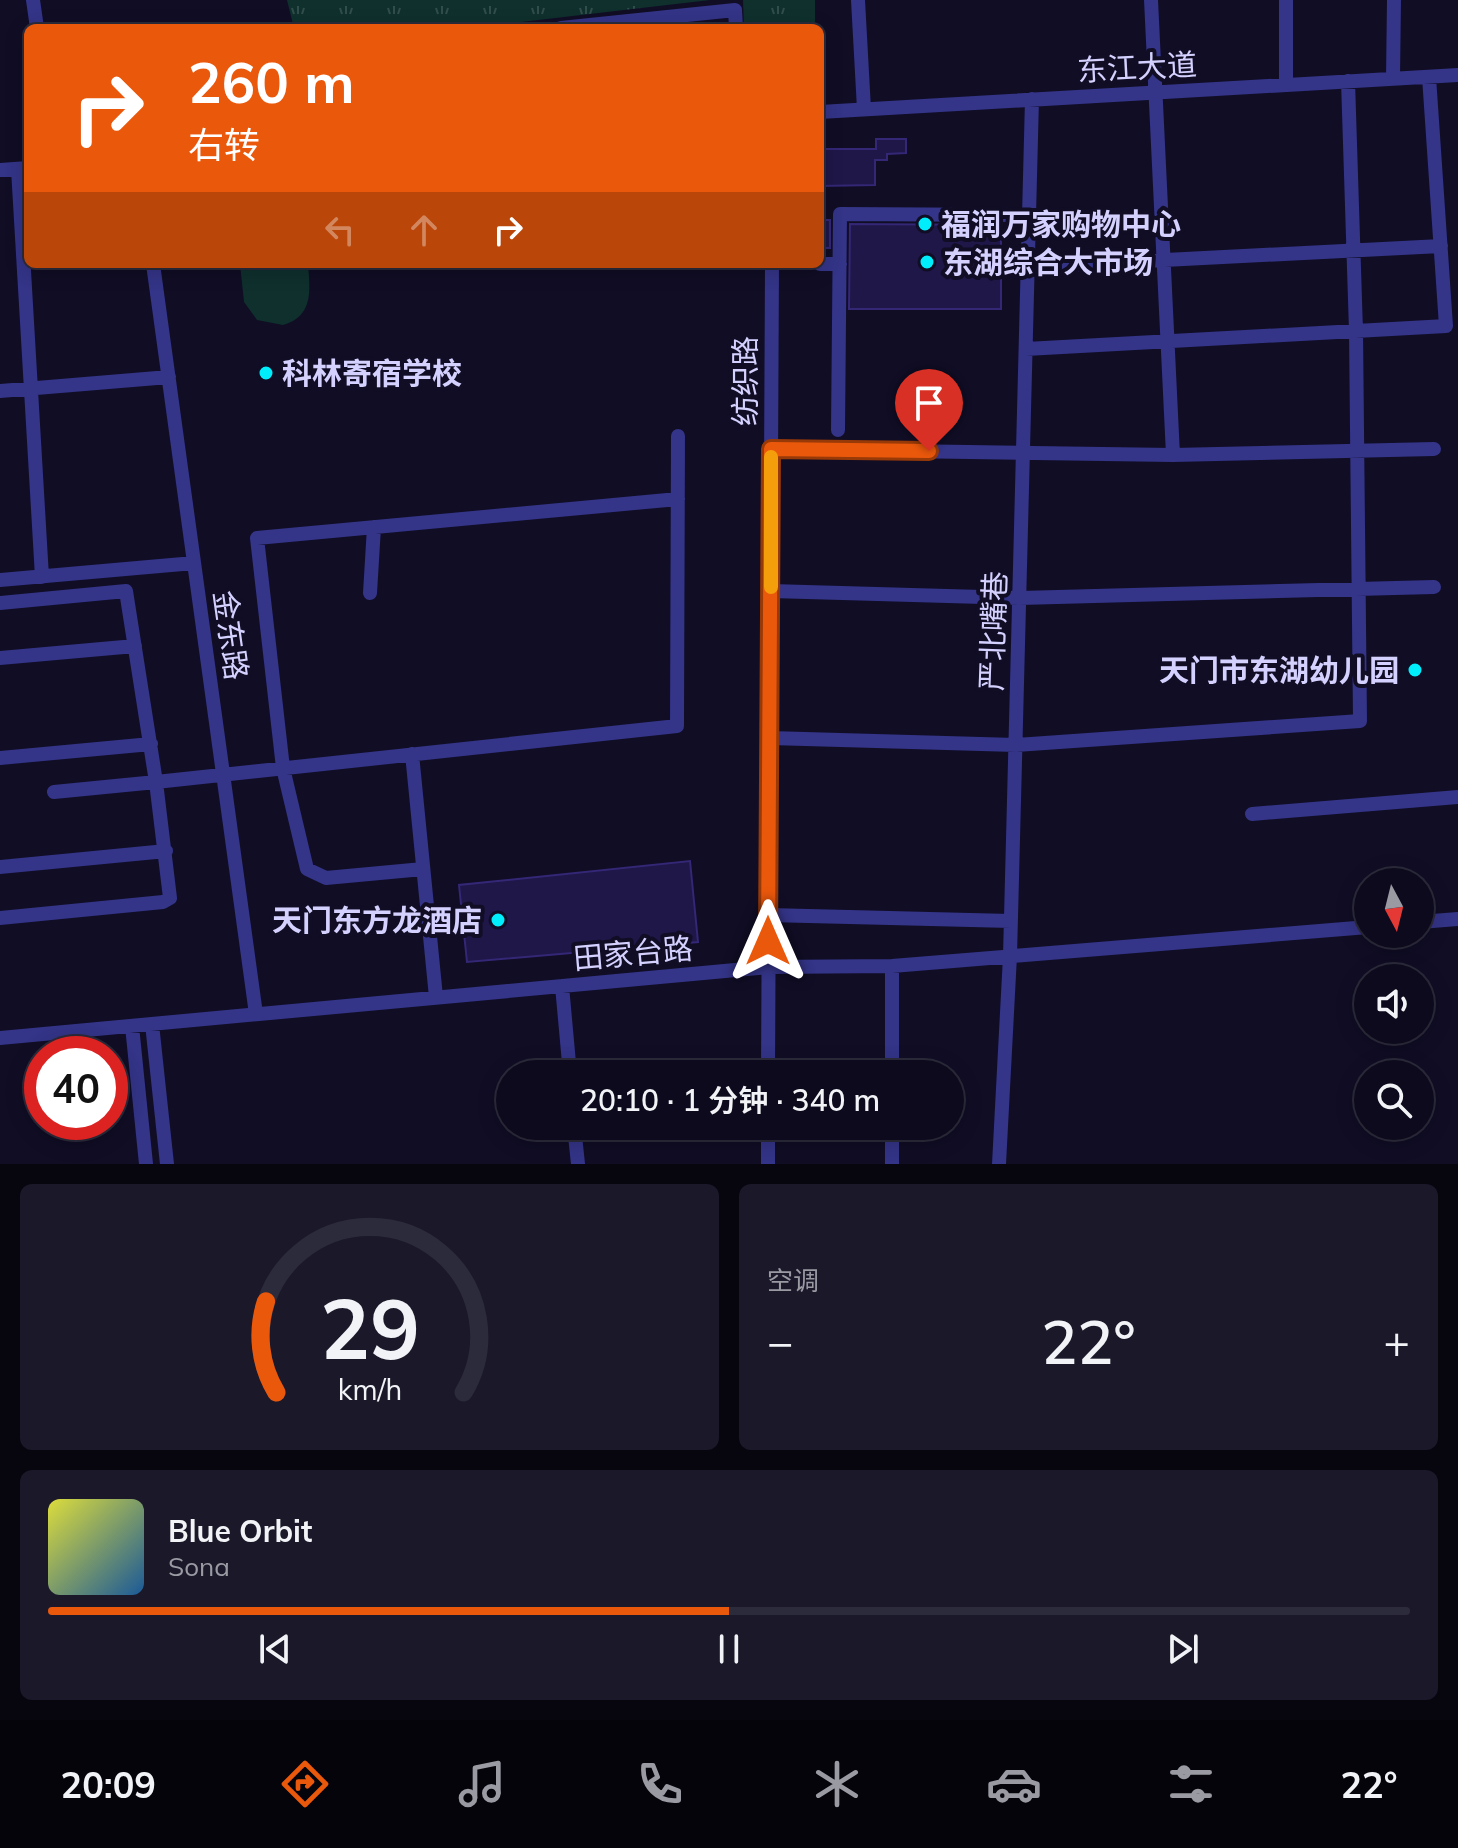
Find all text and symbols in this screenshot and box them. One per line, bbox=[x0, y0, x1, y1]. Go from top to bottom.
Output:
street label: 东江大道 bbox=[1076, 45, 1198, 89]
text: 260 m bbox=[188, 47, 355, 117]
icon: right bbox=[56, 56, 160, 160]
text: 右转 bbox=[188, 122, 260, 167]
place label: 福润万家购物中心 bbox=[941, 205, 1181, 243]
icon: left bbox=[318, 208, 362, 252]
icon: ahead bbox=[402, 208, 446, 252]
icon: right bbox=[486, 208, 530, 252]
marker: 福润万家购物中心 bbox=[916, 215, 934, 233]
place label: 东湖综合大市场 bbox=[943, 243, 1153, 281]
marker: 东湖综合大市场 bbox=[918, 253, 936, 271]
street label: 纺织路 bbox=[726, 336, 764, 426]
place label: 科林寄宿学校 bbox=[282, 354, 462, 392]
marker: 科林寄宿学校 bbox=[257, 364, 275, 382]
pin bbox=[895, 369, 963, 451]
icon: arrive bbox=[907, 381, 951, 425]
street label: 严北嘴巷 bbox=[972, 570, 1014, 692]
street label: 金东路 bbox=[206, 588, 256, 682]
place label: 天门市东湖幼儿园 bbox=[1159, 651, 1399, 689]
marker: 天门市东湖幼儿园 bbox=[1406, 661, 1424, 679]
north arrow bbox=[1354, 868, 1434, 948]
map controls bbox=[1354, 868, 1434, 1140]
position arrow bbox=[726, 899, 810, 983]
place label: 天门东方龙酒店 bbox=[272, 901, 482, 939]
marker: 天门东方龙酒店 bbox=[489, 911, 507, 929]
street label: 田家台路 bbox=[572, 929, 694, 977]
button: sound bbox=[1354, 964, 1434, 1044]
speed limit sign: 40 bbox=[24, 1036, 128, 1140]
button: search bbox=[1354, 1060, 1434, 1140]
text: 20:10 · 1 分钟 · 340 m bbox=[580, 1081, 880, 1119]
text: 空调 bbox=[767, 1264, 819, 1297]
text: 29 bbox=[320, 1275, 419, 1380]
text: 22° bbox=[1041, 1304, 1136, 1379]
text: − bbox=[767, 1314, 793, 1369]
text: + bbox=[1384, 1314, 1410, 1369]
text: km/h bbox=[337, 1371, 402, 1407]
text: Blue Orbit bbox=[168, 1512, 312, 1550]
text: Sona bbox=[168, 1550, 230, 1583]
icon: previous bbox=[253, 1627, 297, 1671]
icon: pause bbox=[707, 1627, 751, 1671]
icon: next bbox=[1161, 1627, 1205, 1671]
icon: directions bbox=[277, 1756, 333, 1812]
icon: music bbox=[454, 1756, 510, 1812]
icon: phone bbox=[632, 1756, 688, 1812]
icon: climate bbox=[809, 1756, 865, 1812]
icon: car bbox=[986, 1756, 1042, 1812]
icon: filters bbox=[1163, 1756, 1219, 1812]
text: 20:09 bbox=[61, 1762, 156, 1807]
text: 22° bbox=[1340, 1762, 1397, 1807]

